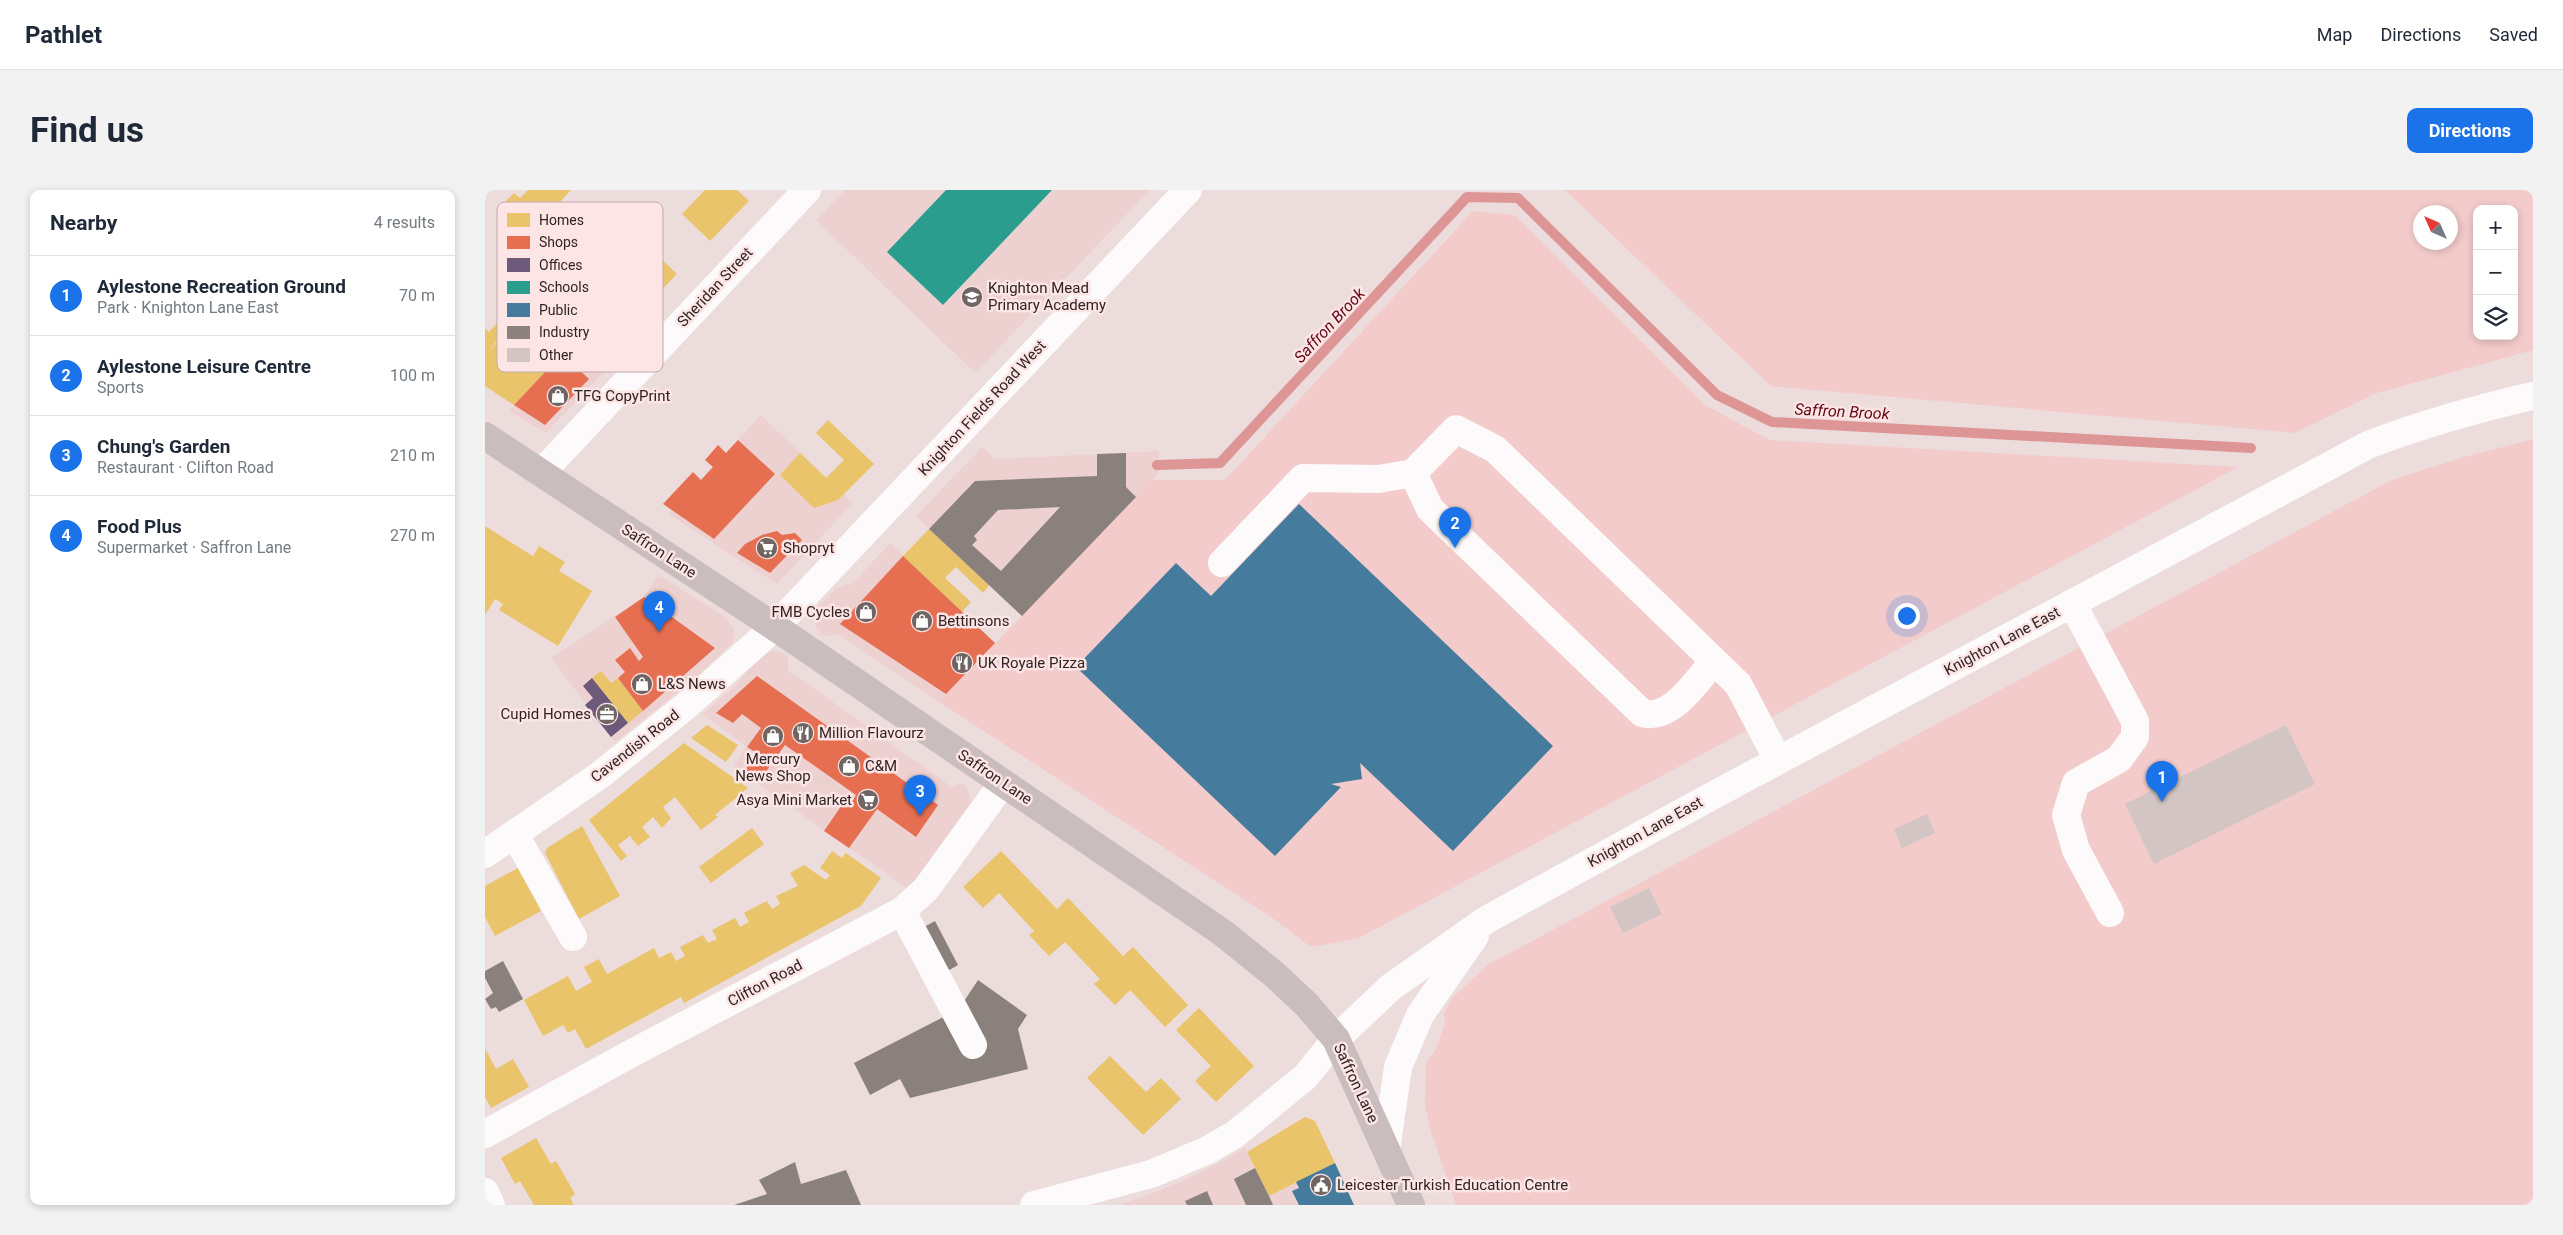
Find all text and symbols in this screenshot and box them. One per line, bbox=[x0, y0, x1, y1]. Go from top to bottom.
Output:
text: Pathlet bbox=[25, 21, 102, 49]
text: Map bbox=[2317, 24, 2352, 45]
text: Directions bbox=[2380, 24, 2461, 45]
text: Saved bbox=[2489, 24, 2538, 45]
button: Directions bbox=[2407, 108, 2533, 153]
text: Find us bbox=[30, 110, 144, 151]
legend bbox=[497, 202, 663, 372]
north arrow bbox=[2413, 205, 2458, 250]
map controls bbox=[2473, 205, 2518, 340]
button: + bbox=[2473, 205, 2518, 250]
text: Nearby bbox=[50, 211, 117, 235]
text: Homes bbox=[539, 212, 584, 228]
text: 4 results bbox=[374, 213, 435, 232]
text: Shops bbox=[539, 234, 578, 250]
street label: Sheridan Street bbox=[674, 243, 756, 330]
button: − bbox=[2473, 250, 2518, 295]
text: Offices bbox=[539, 257, 583, 273]
text: Aylestone Recreation Ground bbox=[97, 275, 346, 298]
text: Schools bbox=[539, 279, 589, 295]
place label: Knighton Mead Primary Academy bbox=[988, 279, 1106, 314]
water label: Saffron Brook bbox=[1290, 283, 1370, 367]
school or university icon: Knighton Mead Primary Academy bbox=[960, 285, 984, 309]
text: 1 bbox=[61, 286, 71, 305]
text: 70 m bbox=[399, 286, 435, 305]
button: layers bbox=[2473, 295, 2518, 340]
text: Park · Knighton Lane East bbox=[97, 298, 279, 317]
text: Public bbox=[539, 302, 578, 318]
text: Industry bbox=[539, 324, 590, 340]
street label: Knighton Fields Road West bbox=[915, 337, 1049, 479]
text: Other bbox=[539, 347, 573, 363]
text: Aylestone Leisure Centre bbox=[97, 355, 311, 378]
text: 2 bbox=[61, 366, 71, 385]
text: 100 m bbox=[390, 366, 435, 385]
text: Sports bbox=[97, 378, 144, 397]
shop icon: TFG CopyPrint bbox=[546, 384, 570, 408]
place label: TFG CopyPrint bbox=[574, 387, 670, 405]
water label: Saffron Brook bbox=[1794, 400, 1891, 424]
text: Chung's Garden bbox=[97, 435, 230, 458]
text: 3 bbox=[61, 446, 71, 465]
text: 210 m bbox=[390, 446, 435, 465]
text: Restaurant · Clifton Road bbox=[97, 458, 274, 477]
pin: 2 bbox=[1439, 507, 1471, 548]
text: Food Plus bbox=[97, 515, 182, 538]
street label: Saffron Lane bbox=[618, 520, 700, 582]
text: 4 bbox=[61, 526, 71, 545]
text: 270 m bbox=[390, 526, 435, 545]
supermarket icon: Shopryt bbox=[755, 536, 779, 560]
text: Supermarket · Saffron Lane bbox=[97, 538, 291, 557]
place label: Shopryt bbox=[783, 539, 834, 557]
pin: 4 bbox=[643, 591, 675, 632]
shop icon: FMB Cycles bbox=[854, 600, 878, 624]
place label: FMB Cycles bbox=[772, 603, 850, 621]
your location bbox=[1894, 603, 1920, 629]
street label: Knighton Lane East bbox=[1941, 603, 2063, 679]
shop icon: Bettinsons bbox=[910, 609, 934, 633]
place label: Bettinsons bbox=[938, 612, 1009, 630]
restaurant icon: UK Royale Pizza bbox=[950, 651, 974, 675]
place label: UK Royale Pizza bbox=[978, 654, 1085, 672]
shop icon: L&S News bbox=[630, 672, 654, 696]
place label: L&S News bbox=[658, 675, 726, 693]
office icon: Cupid Homes bbox=[595, 702, 619, 726]
place label: Cupid Homes bbox=[501, 705, 591, 723]
street label: Cavendish Road bbox=[587, 706, 683, 786]
restaurant icon: Million Flavourz bbox=[791, 721, 815, 745]
shop icon: Mercury News Shop bbox=[761, 724, 785, 748]
place label: Million Flavourz bbox=[819, 724, 924, 742]
street label: Saffron Lane bbox=[955, 746, 1035, 808]
place label: Mercury News Shop bbox=[735, 750, 811, 785]
shop icon: C&M bbox=[837, 754, 861, 778]
place label: C&M bbox=[865, 757, 897, 775]
pin: 1 bbox=[2146, 761, 2178, 802]
pin: 3 bbox=[904, 775, 936, 816]
supermarket icon: Asya Mini Market bbox=[856, 788, 880, 812]
place label: Asya Mini Market bbox=[737, 791, 852, 809]
street label: Knighton Lane East bbox=[1584, 793, 1706, 871]
street label: Clifton Road bbox=[725, 956, 805, 1010]
street label: Saffron Lane bbox=[1330, 1040, 1382, 1126]
public building icon: Leicester Turkish Education Centre bbox=[1309, 1173, 1333, 1197]
place label: Leicester Turkish Education Centre bbox=[1337, 1176, 1568, 1194]

